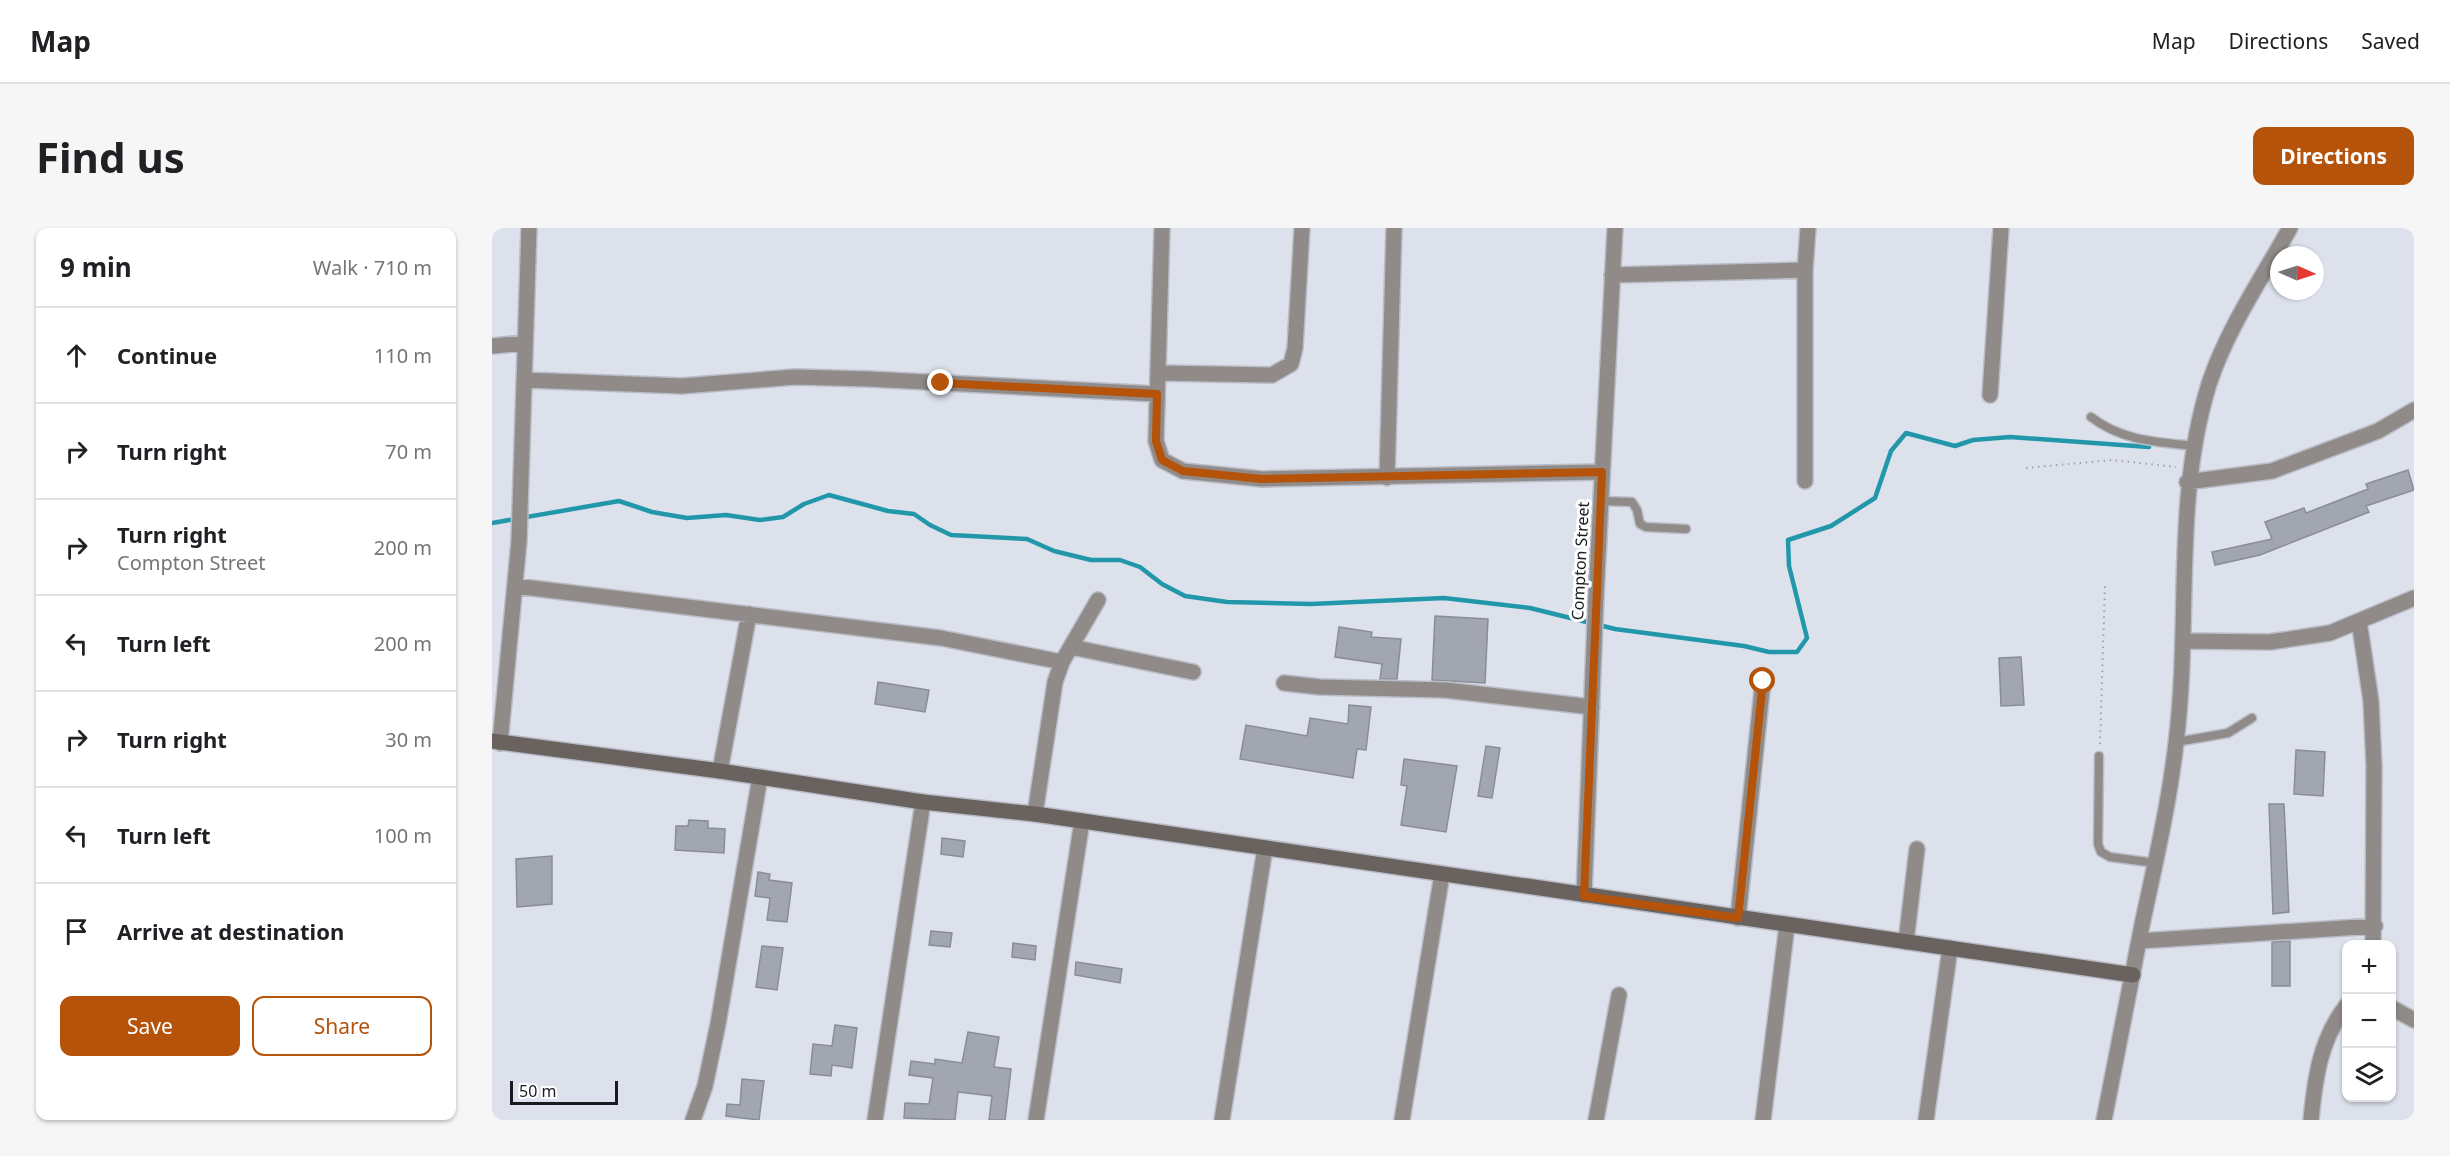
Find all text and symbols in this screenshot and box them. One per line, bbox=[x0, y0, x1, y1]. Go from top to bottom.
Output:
text: Map bbox=[30, 22, 91, 60]
text: Map bbox=[2152, 27, 2196, 55]
text: Directions bbox=[2229, 27, 2328, 55]
text: Saved bbox=[2361, 27, 2420, 55]
button: Directions bbox=[2253, 127, 2414, 185]
text: Find us bbox=[36, 128, 185, 185]
north arrow bbox=[2270, 246, 2324, 300]
text: 9 min bbox=[60, 249, 132, 285]
text: Walk · 710 m bbox=[313, 254, 432, 281]
icon: ahead bbox=[60, 339, 93, 372]
text: Continue bbox=[117, 340, 217, 370]
text: 110 m bbox=[374, 342, 432, 369]
route end bbox=[927, 369, 953, 395]
icon: right bbox=[60, 435, 93, 468]
text: Turn right bbox=[117, 436, 227, 466]
text: 70 m bbox=[385, 438, 432, 465]
street label: Compton Street bbox=[1566, 501, 1594, 621]
text: Turn right bbox=[117, 519, 227, 549]
icon: right bbox=[60, 531, 93, 564]
text: 200 m bbox=[374, 534, 432, 561]
text: Compton Street bbox=[117, 549, 265, 576]
icon: left bbox=[60, 627, 93, 660]
text: Turn left bbox=[117, 628, 211, 658]
text: 200 m bbox=[374, 630, 432, 657]
route start bbox=[1749, 667, 1775, 693]
icon: right bbox=[60, 723, 93, 756]
text: Turn right bbox=[117, 724, 227, 754]
text: 30 m bbox=[385, 726, 432, 753]
icon: left bbox=[60, 819, 93, 852]
text: Turn left bbox=[117, 820, 211, 850]
text: 100 m bbox=[374, 822, 432, 849]
icon: arrive bbox=[60, 915, 93, 948]
text: Arrive at destination bbox=[117, 916, 344, 946]
map controls bbox=[2342, 940, 2396, 1102]
button: + bbox=[2342, 940, 2396, 994]
button: − bbox=[2342, 994, 2396, 1048]
button: Save bbox=[60, 996, 240, 1056]
button: Share bbox=[252, 996, 432, 1056]
button: layers bbox=[2342, 1048, 2396, 1102]
scale bar bbox=[510, 1078, 618, 1106]
text: 50 m bbox=[519, 1080, 556, 1102]

